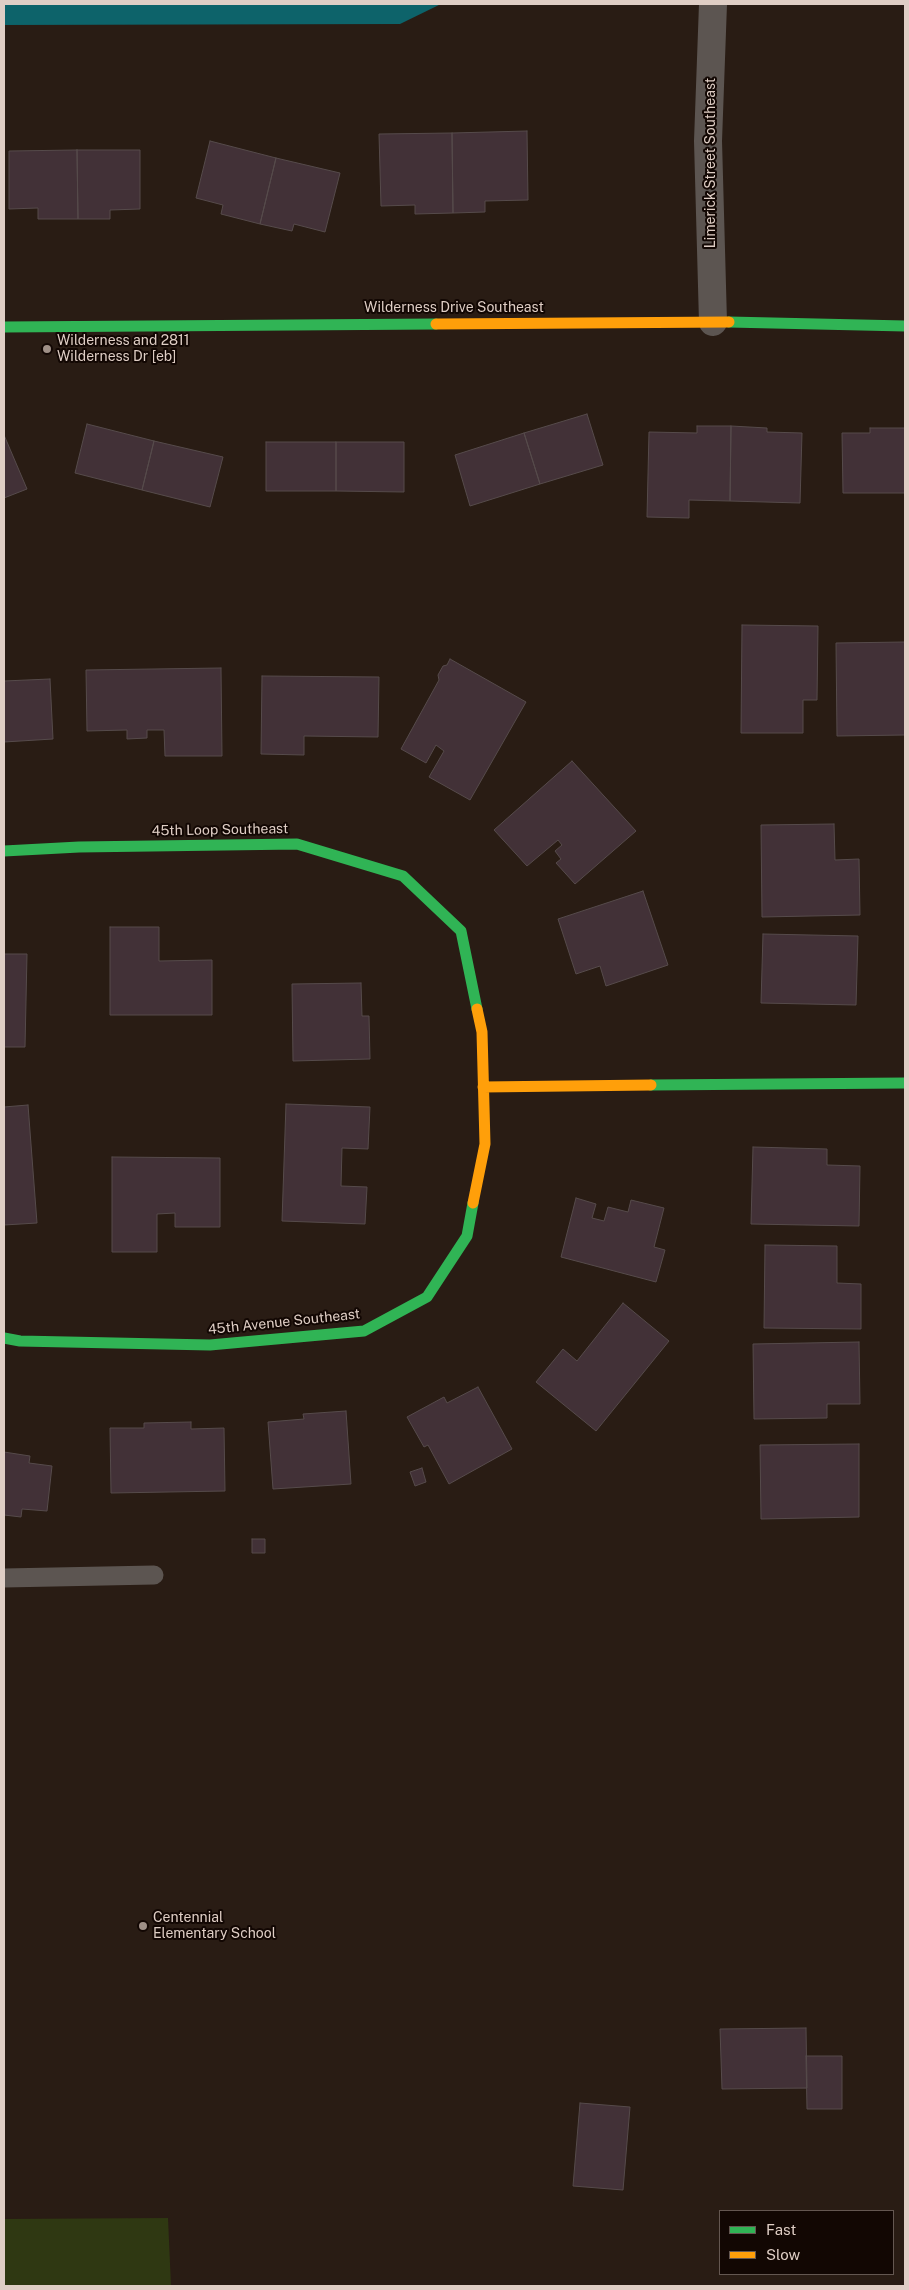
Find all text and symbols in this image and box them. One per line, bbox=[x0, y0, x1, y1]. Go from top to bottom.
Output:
street label: Limerick Street Southeast bbox=[703, 78, 719, 248]
street label: Wilderness Drive Southeast bbox=[364, 300, 544, 316]
place label: Wilderness and 2811 Wilderness Dr [eb] bbox=[57, 333, 189, 366]
marker: Wilderness and 2811 Wilderness Dr [eb] bbox=[41, 343, 53, 355]
street label: 45th Loop Southeast bbox=[151, 820, 289, 840]
street label: 45th Avenue Southeast bbox=[207, 1306, 361, 1338]
place label: Centennial Elementary School bbox=[153, 1910, 276, 1942]
marker: Centennial Elementary School bbox=[137, 1920, 149, 1932]
legend bbox=[719, 2210, 894, 2275]
text: Fast bbox=[766, 2221, 796, 2238]
text: Slow bbox=[766, 2246, 800, 2263]

